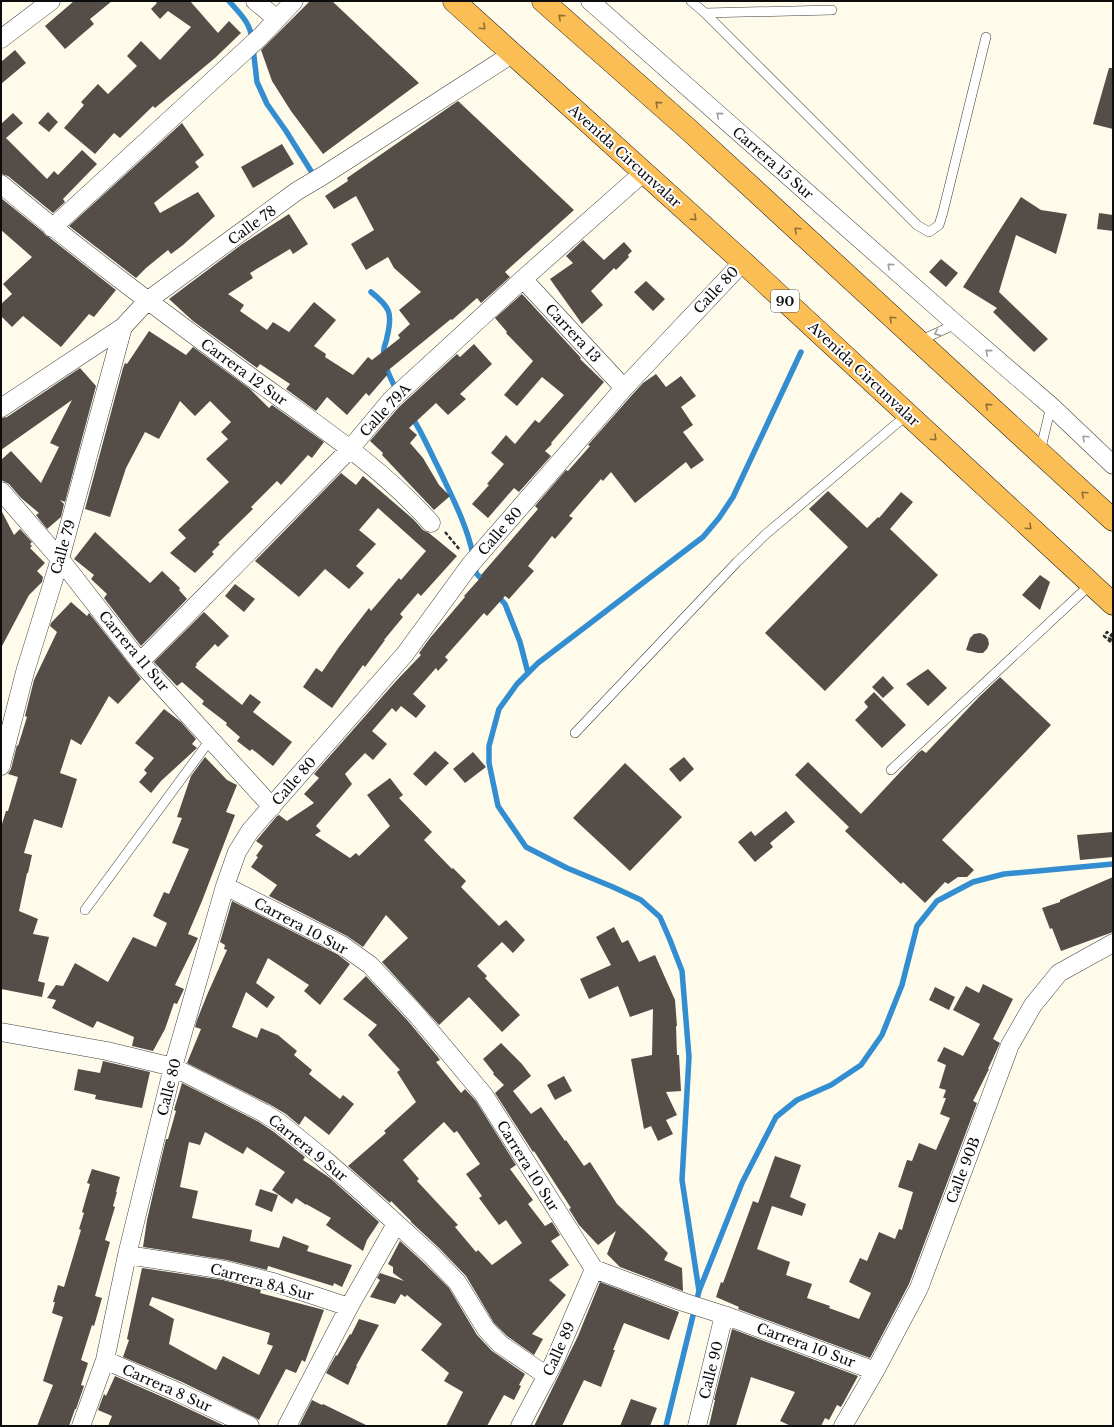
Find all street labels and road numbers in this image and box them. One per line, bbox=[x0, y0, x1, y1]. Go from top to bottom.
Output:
street label: Avenida Circunvalar bbox=[564, 100, 685, 212]
street label: Carrera 15 Sur bbox=[729, 123, 818, 203]
street label: Calle 78 bbox=[224, 201, 280, 249]
street label: Calle 80 bbox=[689, 262, 743, 318]
road number: 90 bbox=[771, 290, 799, 312]
street label: Carrera 13 bbox=[541, 300, 605, 366]
street label: Avenida Circunvalar bbox=[804, 317, 924, 430]
street label: Carrera 12 Sur bbox=[197, 335, 291, 410]
street label: Calle 79A bbox=[356, 379, 414, 441]
street label: Calle 80 bbox=[474, 503, 526, 559]
street label: Calle 79 bbox=[47, 518, 79, 576]
street label: Carrera 11 Sur bbox=[95, 607, 173, 695]
street label: Calle 80 bbox=[268, 753, 320, 809]
street label: Carrera 10 Sur bbox=[251, 894, 351, 958]
street label: Calle 80 bbox=[153, 1056, 185, 1118]
street label: Carrera 9 Sur bbox=[265, 1111, 351, 1186]
street label: Carrera 10 Sur bbox=[493, 1117, 563, 1215]
street label: Calle 90B bbox=[942, 1134, 984, 1206]
street label: Carrera 8A Sur bbox=[208, 1260, 316, 1305]
street label: Calle 89 bbox=[539, 1319, 579, 1379]
street label: Carrera 10 Sur bbox=[754, 1319, 858, 1371]
street label: Calle 90 bbox=[695, 1339, 727, 1401]
street label: Carrera 8 Sur bbox=[119, 1360, 215, 1416]

